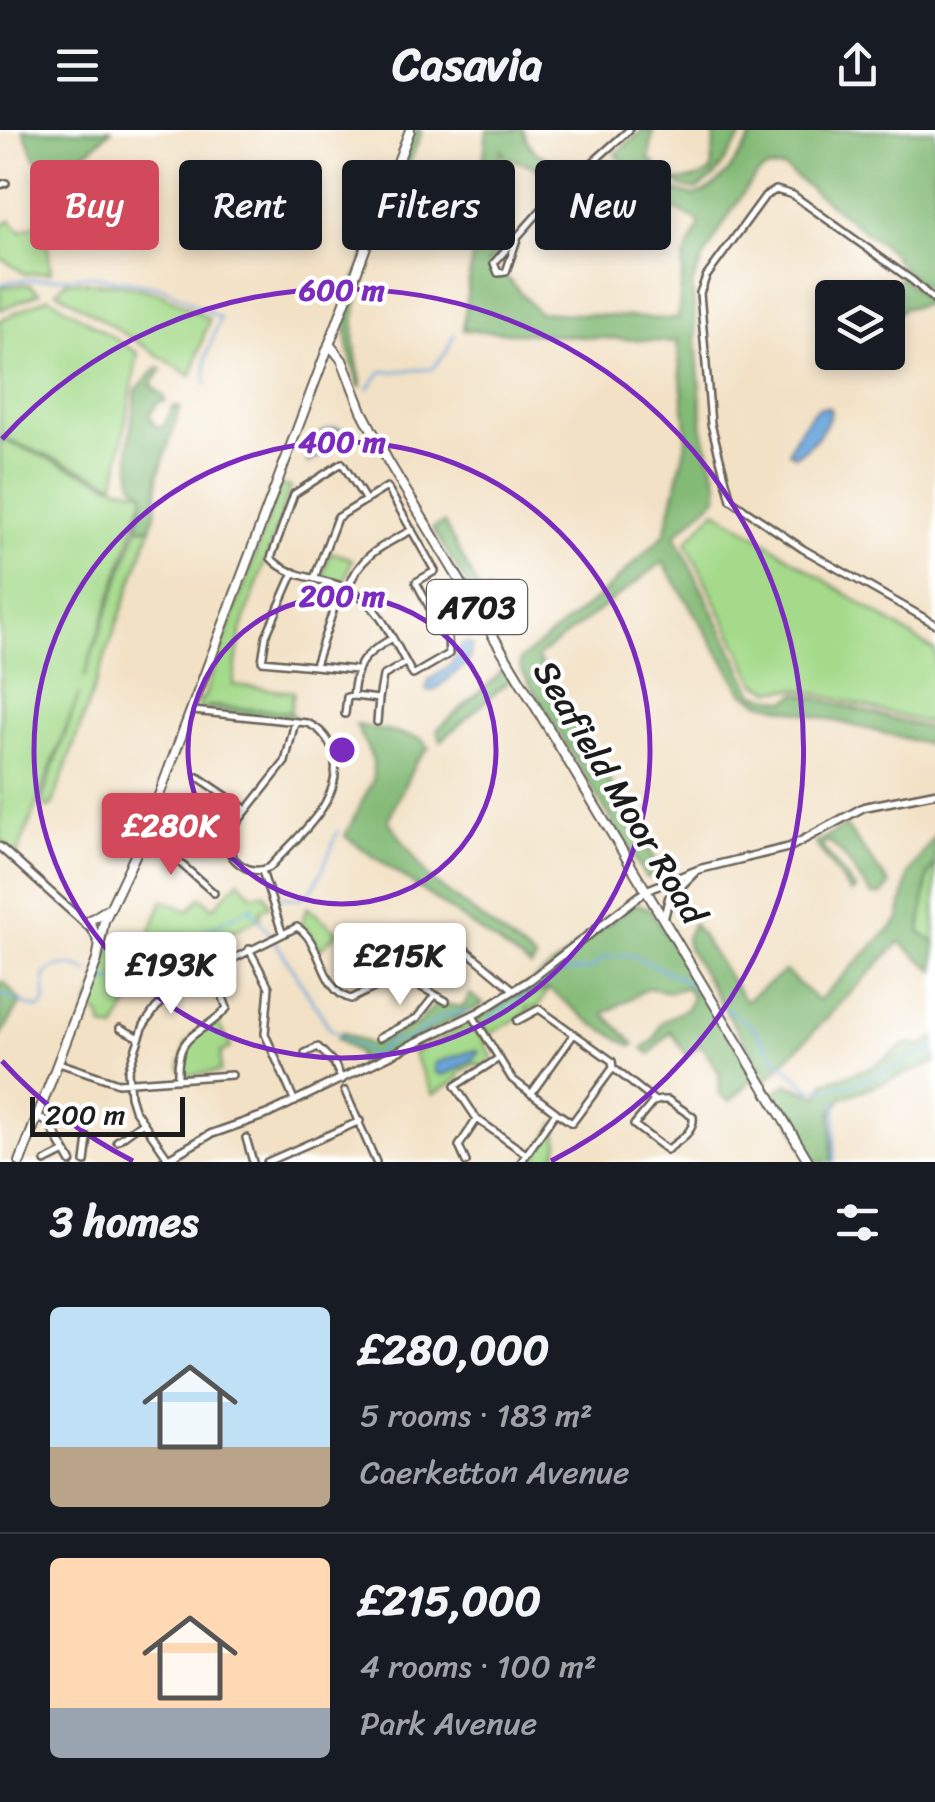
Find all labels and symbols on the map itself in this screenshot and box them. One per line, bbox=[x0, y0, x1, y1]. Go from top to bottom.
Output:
text: 600 m bbox=[299, 263, 385, 317]
text: 400 m bbox=[298, 415, 386, 469]
text: 200 m bbox=[299, 569, 385, 623]
road number: A703 bbox=[427, 580, 527, 634]
street label: Seafield Moor Road bbox=[516, 647, 725, 939]
centre of rings bbox=[324, 732, 360, 768]
pin: £280K bbox=[101, 793, 241, 878]
pin: £215K bbox=[330, 923, 470, 1008]
pin: £193K bbox=[101, 932, 241, 1017]
scale bar bbox=[30, 1092, 185, 1136]

